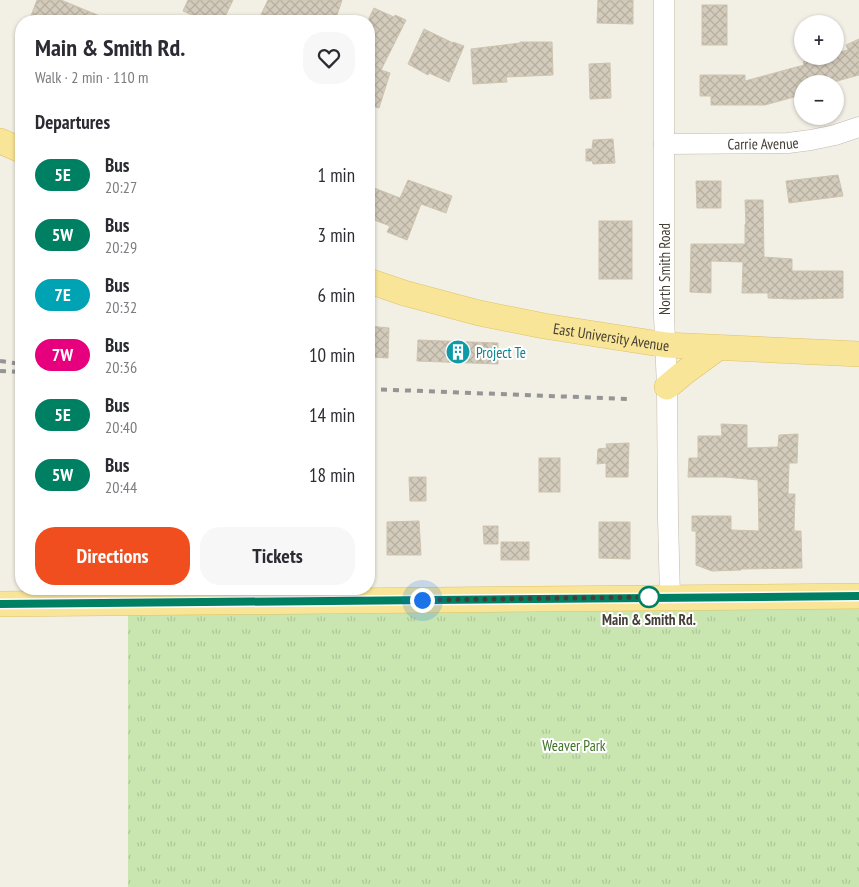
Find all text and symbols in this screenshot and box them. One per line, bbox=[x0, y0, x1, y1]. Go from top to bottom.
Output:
map controls bbox=[794, 15, 844, 125]
button: + bbox=[794, 15, 844, 65]
text: Main & Smith Rd. bbox=[35, 32, 185, 63]
button: heart bbox=[303, 32, 355, 84]
text: Walk · 2 min · 110 m bbox=[35, 67, 148, 87]
button: − bbox=[794, 75, 844, 125]
text: Departures bbox=[35, 110, 110, 134]
street label: Carrie Avenue bbox=[727, 132, 800, 153]
text: Bus bbox=[105, 153, 129, 177]
text: 5E bbox=[54, 163, 71, 186]
text: 1 min bbox=[318, 163, 355, 187]
text: 20:27 bbox=[105, 177, 137, 197]
text: Bus bbox=[105, 213, 129, 237]
text: 5W bbox=[52, 223, 73, 246]
text: 3 min bbox=[318, 223, 355, 247]
street label: North Smith Road bbox=[655, 223, 674, 315]
text: 20:29 bbox=[105, 237, 137, 257]
text: Bus bbox=[105, 273, 129, 297]
text: 7E bbox=[54, 283, 71, 306]
text: 6 min bbox=[318, 283, 355, 307]
text: 20:32 bbox=[105, 297, 137, 317]
street label: East University Avenue bbox=[552, 318, 670, 355]
text: Bus bbox=[105, 333, 129, 357]
building icon: Project Te bbox=[445, 339, 471, 365]
text: 7W bbox=[52, 343, 73, 366]
text: 10 min bbox=[309, 343, 355, 367]
place label: Project Te bbox=[476, 343, 526, 362]
text: 20:36 bbox=[105, 357, 137, 377]
text: Bus bbox=[105, 393, 129, 417]
text: 5E bbox=[54, 403, 71, 426]
text: 14 min bbox=[309, 403, 355, 427]
text: 20:40 bbox=[105, 417, 137, 437]
text: Bus bbox=[105, 453, 129, 477]
text: 5W bbox=[52, 463, 73, 486]
text: 18 min bbox=[309, 463, 355, 487]
text: 20:44 bbox=[105, 477, 137, 497]
button: Directions bbox=[35, 527, 190, 585]
button: Tickets bbox=[200, 527, 355, 585]
marker: Main & Smith Rd. bbox=[638, 586, 660, 608]
your location bbox=[410, 588, 435, 613]
place label: Main & Smith Rd. bbox=[602, 610, 696, 629]
park label: Weaver Park bbox=[542, 736, 606, 755]

